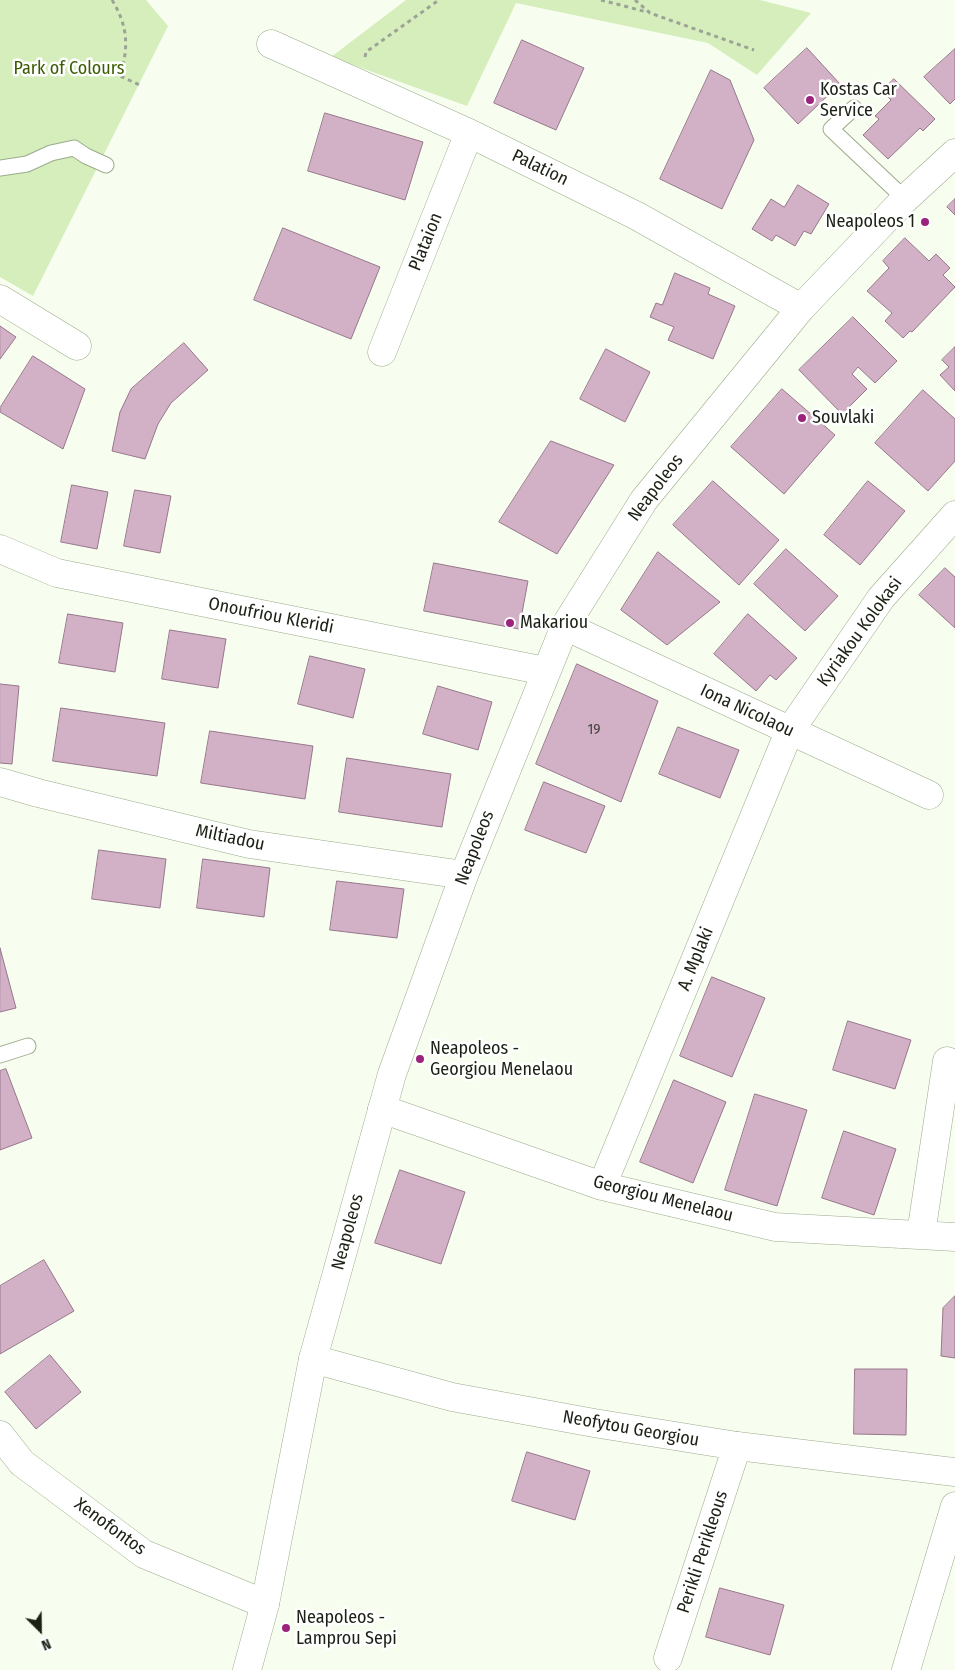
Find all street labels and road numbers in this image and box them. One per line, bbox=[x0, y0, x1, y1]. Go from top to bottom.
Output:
street label: Palation bbox=[508, 145, 572, 191]
street label: Plataion bbox=[405, 210, 447, 274]
street label: Neapoleos bbox=[624, 450, 688, 526]
street label: Kyriakou Kolokasi bbox=[813, 573, 907, 691]
street label: Onoufriou Kleridi bbox=[207, 593, 335, 639]
street label: Iona Nicolaou bbox=[696, 680, 798, 742]
street label: Neapoleos bbox=[451, 808, 499, 888]
street label: Miltiadou bbox=[194, 820, 266, 856]
street label: A. Mplaki bbox=[674, 924, 718, 994]
street label: Georgiou Menelaou bbox=[591, 1171, 735, 1227]
street label: Neapoleos bbox=[327, 1191, 369, 1273]
street label: Neofytou Georgiou bbox=[561, 1406, 701, 1452]
street label: Perikli Perikleous bbox=[673, 1488, 733, 1616]
street label: Xenofontos bbox=[70, 1494, 150, 1560]

